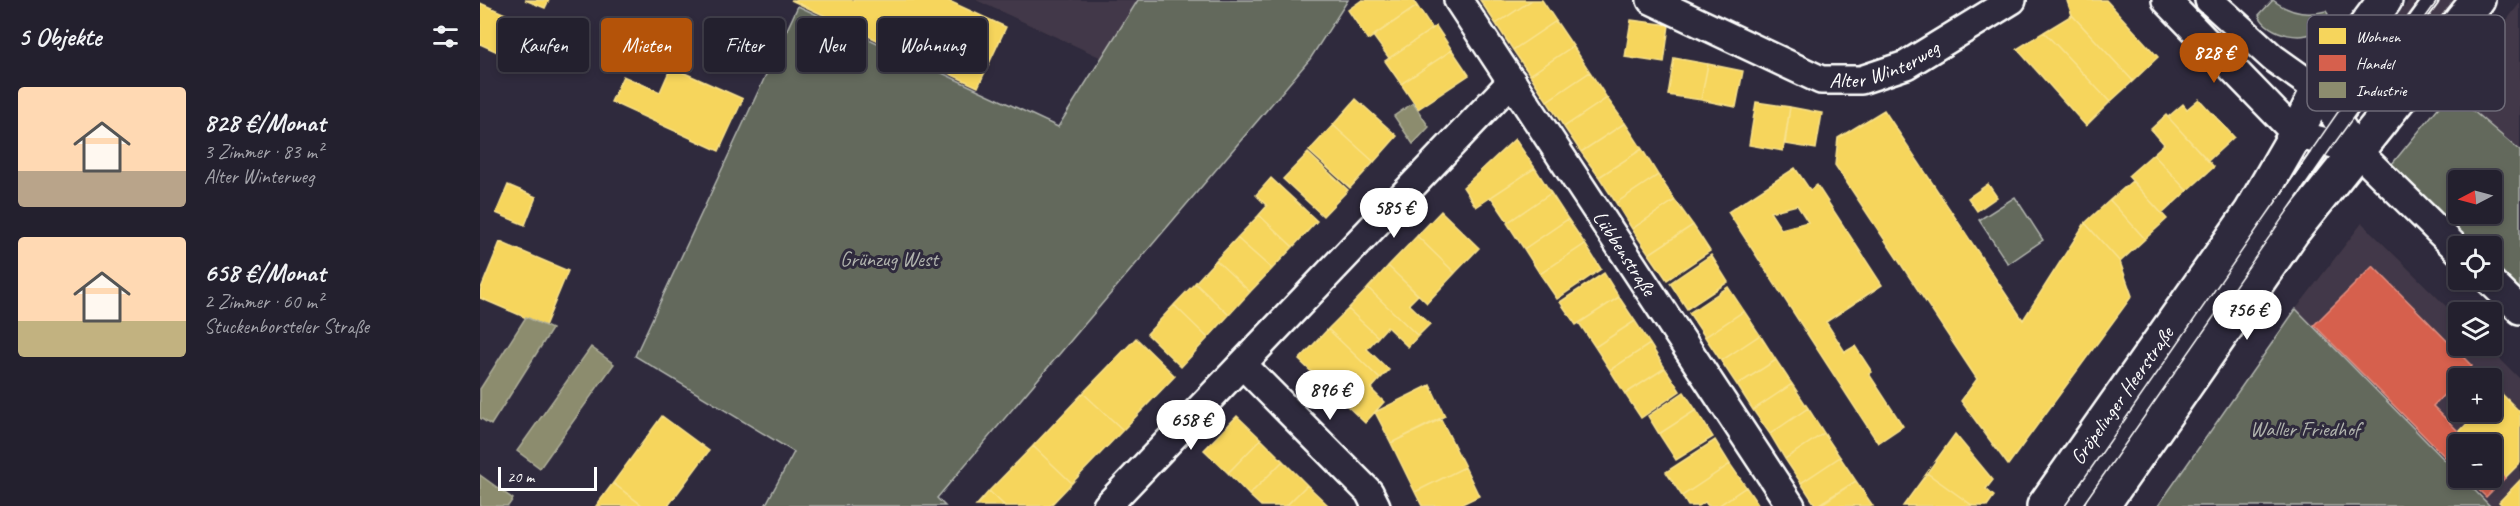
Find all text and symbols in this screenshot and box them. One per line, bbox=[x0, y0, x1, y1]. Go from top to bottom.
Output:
legend bbox=[2307, 15, 2505, 111]
chip: Kaufen bbox=[498, 18, 589, 72]
chip: Mieten bbox=[601, 18, 692, 72]
chip: Filter bbox=[704, 18, 785, 72]
chip: Neu bbox=[797, 18, 866, 72]
chip: Wohnung bbox=[878, 18, 987, 72]
text: 5 Objekte bbox=[18, 20, 102, 53]
icon: filters bbox=[429, 20, 462, 53]
text: Wohnen bbox=[2356, 27, 2401, 47]
pin: 828 € bbox=[2172, 33, 2256, 84]
street label: Alter Winterweg bbox=[1829, 34, 1945, 94]
text: 828 € bbox=[2194, 40, 2234, 65]
text: Handel bbox=[2356, 54, 2397, 74]
text: Industrie bbox=[2356, 81, 2408, 101]
text: 828 €/Monat bbox=[204, 106, 325, 139]
icon: home bbox=[66, 111, 138, 183]
text: 3 Zimmer · 83 m² bbox=[204, 139, 323, 164]
text: Alter Winterweg bbox=[204, 164, 314, 189]
north arrow bbox=[2448, 170, 2502, 224]
map controls bbox=[2448, 170, 2502, 488]
pin: 585 € bbox=[1352, 188, 1436, 239]
text: 585 € bbox=[1374, 195, 1414, 220]
street label: Lübbenstraße bbox=[1587, 206, 1663, 302]
button: locate bbox=[2448, 236, 2502, 290]
park label: Grünzug West bbox=[840, 246, 940, 272]
text: 658 €/Monat bbox=[204, 256, 325, 289]
icon: home bbox=[66, 261, 138, 333]
text: 2 Zimmer · 60 m² bbox=[204, 289, 323, 314]
pin: 756 € bbox=[2205, 290, 2289, 341]
text: 756 € bbox=[2227, 297, 2267, 322]
button: layers bbox=[2448, 302, 2502, 356]
text: Stuckenborsteler Straße bbox=[204, 314, 369, 339]
street label: Gröpelinger Heerstraße bbox=[2064, 320, 2180, 470]
button: + bbox=[2448, 368, 2502, 422]
pin: 896 € bbox=[1288, 370, 1372, 421]
text: 896 € bbox=[1309, 377, 1351, 402]
pin: 658 € bbox=[1149, 400, 1233, 451]
text: 658 € bbox=[1171, 407, 1211, 432]
park label: Waller Friedhof bbox=[2250, 416, 2365, 442]
button: − bbox=[2448, 434, 2502, 488]
scale bar bbox=[498, 464, 597, 492]
text: 20 m bbox=[507, 467, 534, 487]

